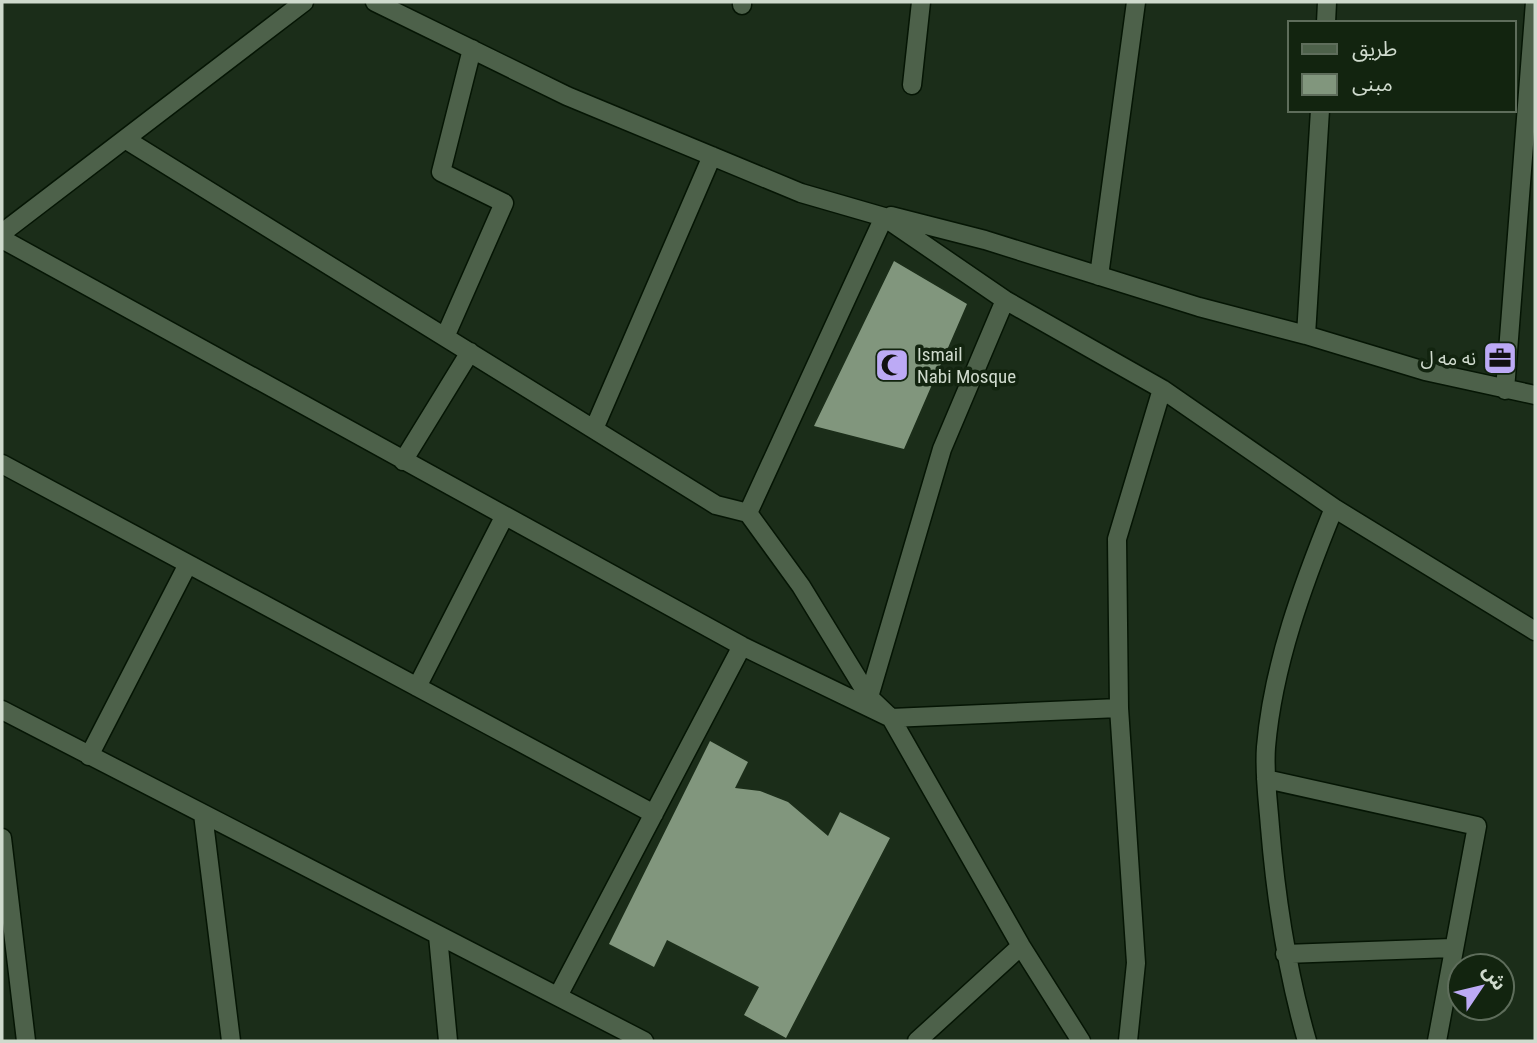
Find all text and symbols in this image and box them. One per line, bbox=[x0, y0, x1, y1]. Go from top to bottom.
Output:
legend bbox=[1288, 21, 1516, 112]
text: طريق bbox=[1352, 37, 1397, 62]
text: مبنى bbox=[1352, 72, 1393, 96]
office icon: نه مه ل bbox=[1481, 339, 1519, 377]
place label: Ismail Nabi Mosque bbox=[917, 343, 1016, 388]
mosque icon: Ismail Nabi Mosque bbox=[873, 346, 911, 384]
place label: نه مه ل bbox=[1421, 347, 1476, 370]
north arrow bbox=[1446, 952, 1516, 1022]
text: ش bbox=[1478, 960, 1511, 995]

